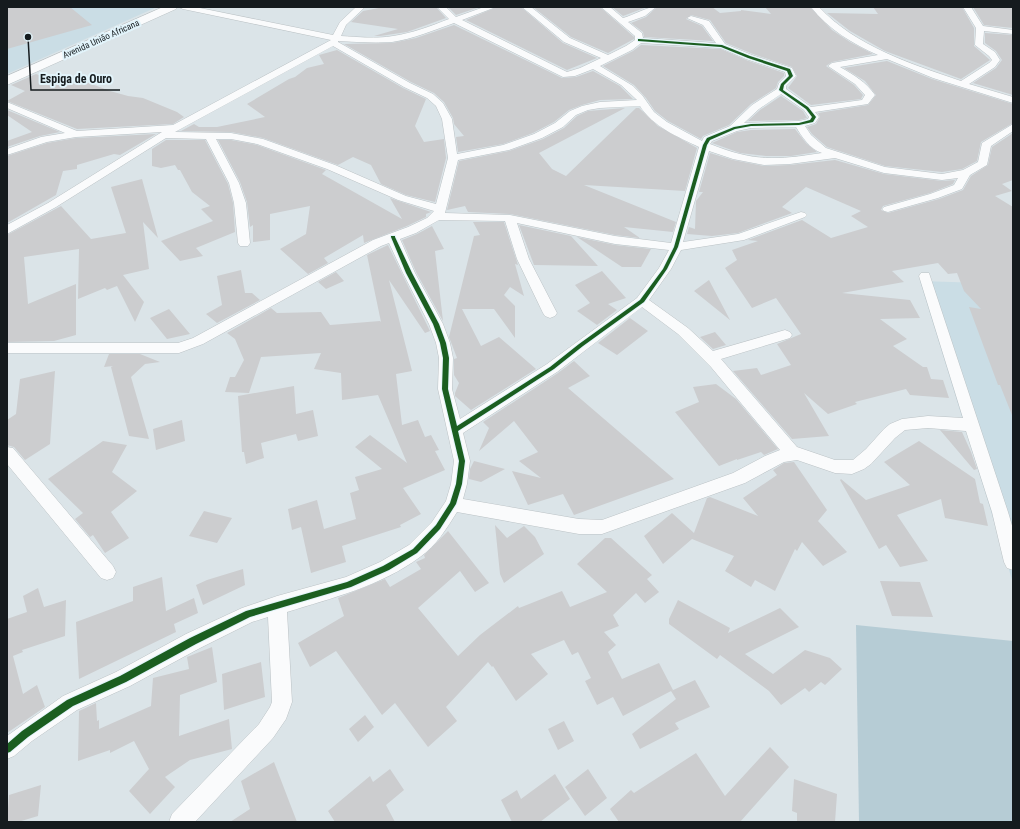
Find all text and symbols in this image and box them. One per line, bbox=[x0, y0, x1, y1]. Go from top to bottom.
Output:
street label: Avenida União Africana bbox=[61, 18, 141, 60]
callout: Espiga de Ouro bbox=[31, 66, 120, 90]
text: Espiga de Ouro bbox=[40, 72, 112, 86]

